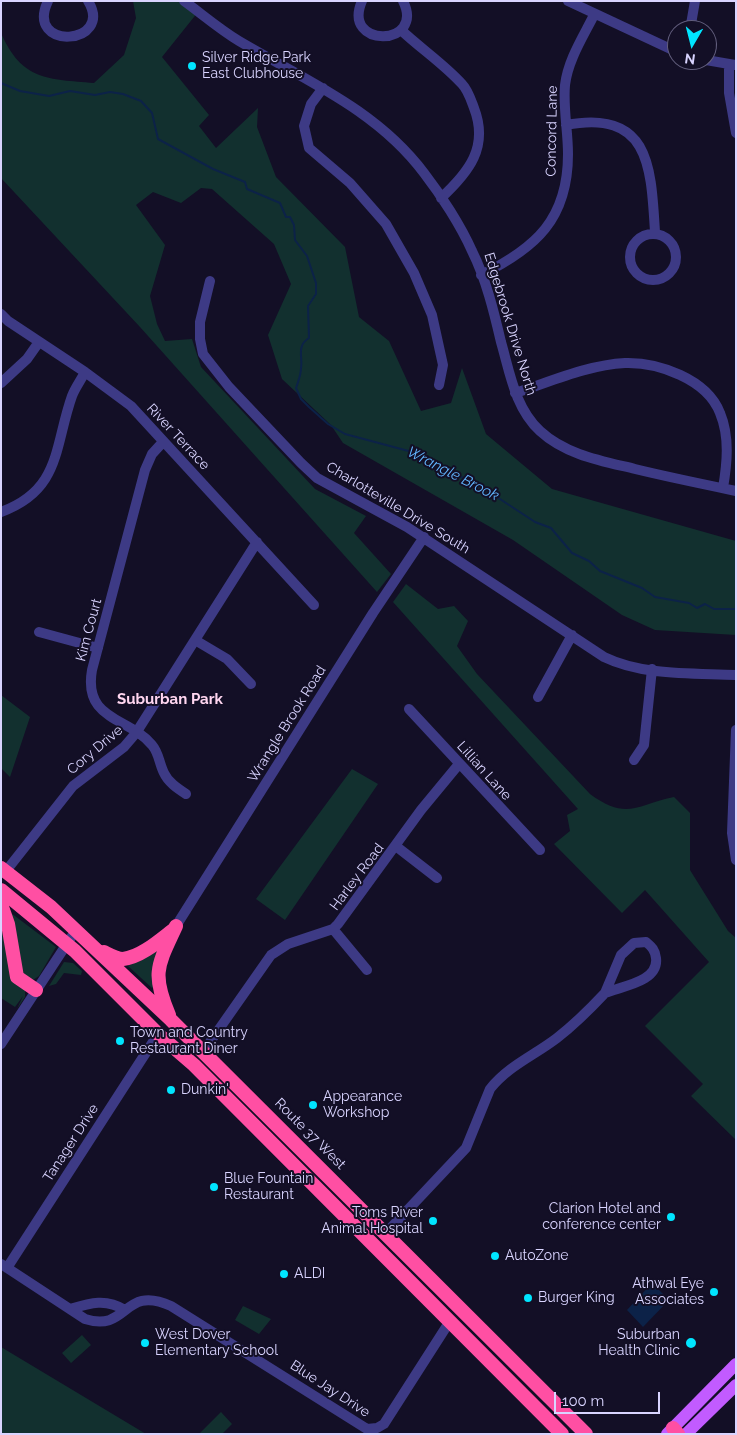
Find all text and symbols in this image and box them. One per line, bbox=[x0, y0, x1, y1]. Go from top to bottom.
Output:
north arrow bbox=[667, 20, 717, 70]
place label: Silver Ridge Park East Clubhouse bbox=[202, 50, 311, 82]
text: N bbox=[684, 50, 696, 68]
marker: Silver Ridge Park East Clubhouse bbox=[186, 60, 198, 72]
street label: Concord Lane bbox=[543, 85, 561, 177]
street label: Edgebrook Drive North bbox=[480, 250, 540, 398]
street label: River Terrace bbox=[143, 400, 213, 474]
water label: Wrangle Brook bbox=[404, 443, 502, 505]
street label: Charlotteville Drive South bbox=[323, 458, 473, 558]
street label: Kim Court bbox=[73, 597, 105, 663]
street label: Wrangle Brook Road bbox=[244, 663, 330, 785]
district label: Suburban Park bbox=[117, 690, 223, 708]
street label: Cory Drive bbox=[64, 722, 126, 778]
street label: Lillian Lane bbox=[453, 738, 515, 804]
street label: Harley Road bbox=[326, 840, 388, 914]
place label: Town and Country Restaurant Diner bbox=[130, 1025, 248, 1058]
marker: Town and Country Restaurant Diner bbox=[114, 1035, 126, 1047]
place label: Dunkin' bbox=[181, 1082, 229, 1098]
marker: Dunkin' bbox=[165, 1084, 177, 1096]
place label: Appearance Workshop bbox=[323, 1089, 402, 1122]
street label: Route 37 West bbox=[271, 1095, 349, 1173]
marker: Appearance Workshop bbox=[307, 1099, 319, 1111]
street label: Tanager Drive bbox=[40, 1101, 102, 1185]
place label: Blue Fountain Restaurant bbox=[224, 1171, 313, 1204]
marker: Blue Fountain Restaurant bbox=[208, 1181, 220, 1193]
place label: Clarion Hotel and conference center bbox=[542, 1201, 661, 1234]
place label: Toms River Animal Hospital bbox=[321, 1205, 423, 1238]
marker: Clarion Hotel and conference center bbox=[665, 1211, 677, 1223]
marker: Toms River Animal Hospital bbox=[427, 1215, 439, 1227]
place label: AutoZone bbox=[505, 1248, 569, 1264]
marker: AutoZone bbox=[489, 1250, 501, 1262]
place label: ALDI bbox=[294, 1266, 325, 1282]
marker: ALDI bbox=[278, 1268, 290, 1280]
place label: Athwal Eye Associates bbox=[632, 1276, 704, 1308]
marker: Athwal Eye Associates bbox=[708, 1286, 720, 1298]
place label: Burger King bbox=[538, 1290, 615, 1306]
marker: Burger King bbox=[522, 1292, 534, 1304]
place label: West Dover Elementary School bbox=[155, 1327, 278, 1360]
place label: Suburban Health Clinic bbox=[598, 1327, 680, 1360]
marker: Suburban Health Clinic bbox=[684, 1336, 698, 1350]
marker: West Dover Elementary School bbox=[139, 1337, 151, 1349]
street label: Blue Jay Drive bbox=[287, 1357, 373, 1421]
scale bar bbox=[557, 1382, 663, 1414]
text: 100 m bbox=[562, 1392, 604, 1410]

